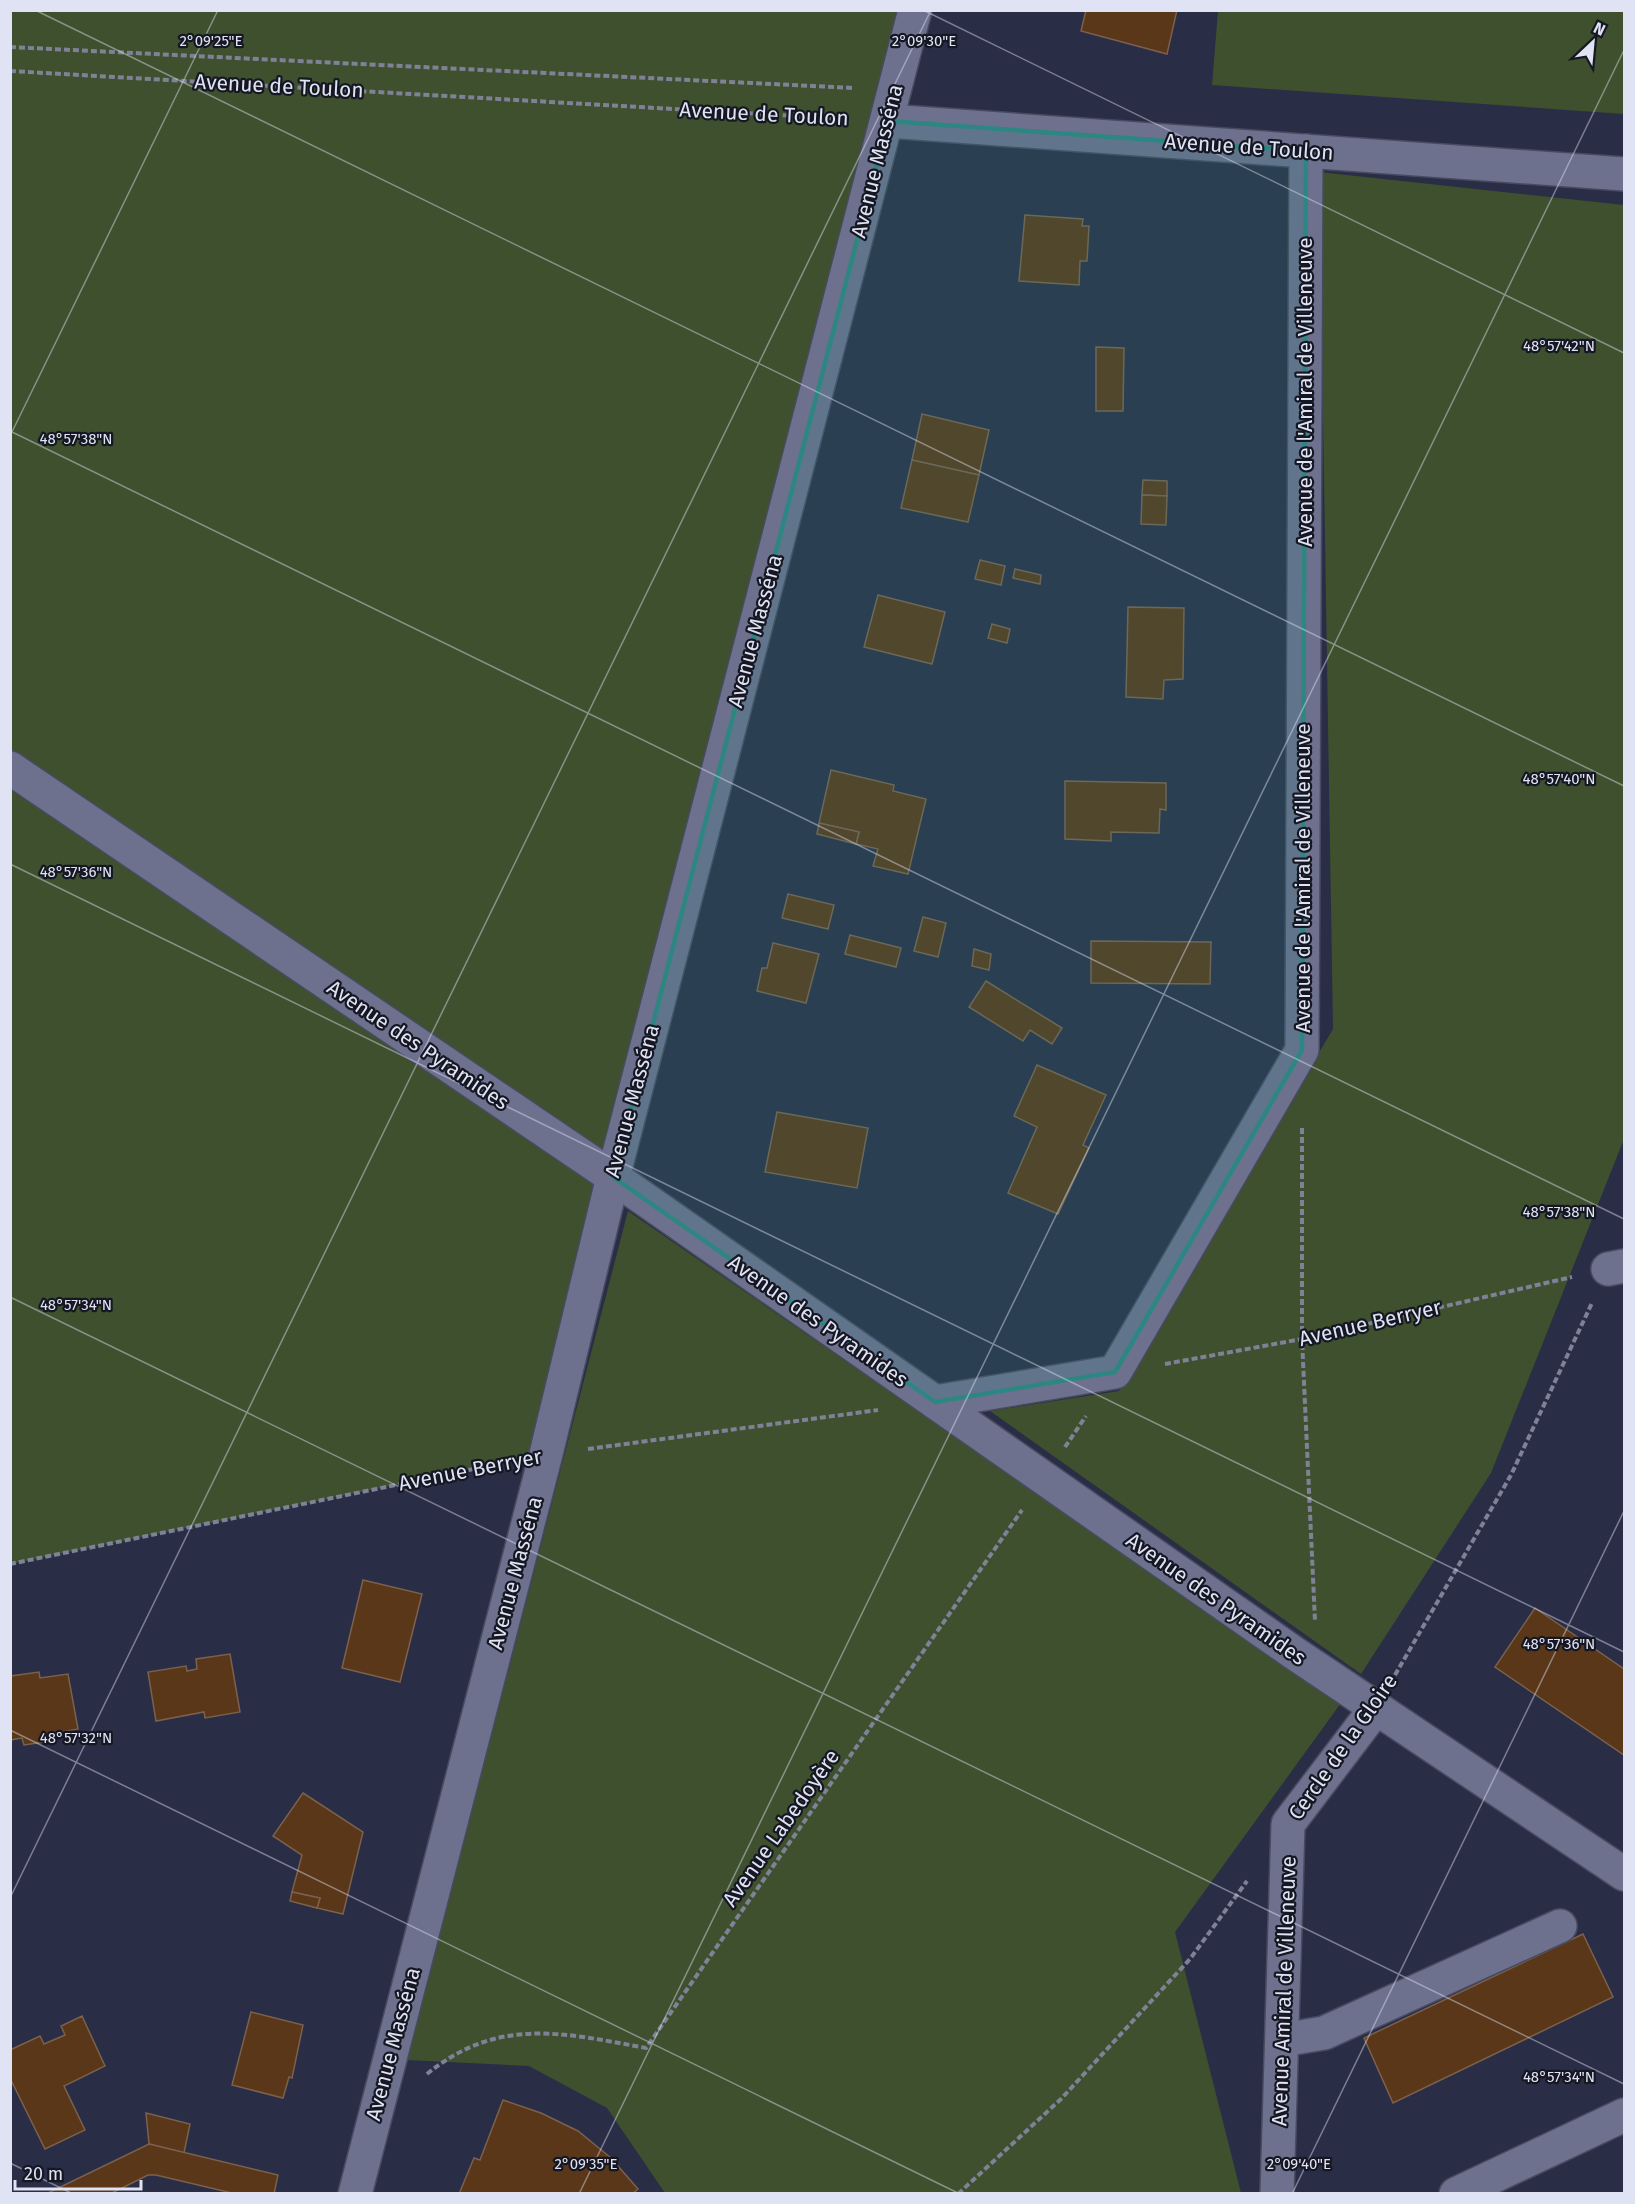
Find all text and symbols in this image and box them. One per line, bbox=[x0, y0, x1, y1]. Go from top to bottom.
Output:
north arrow bbox=[1563, 12, 1623, 72]
text: N bbox=[1590, 18, 1608, 40]
text: 2°09'25"E bbox=[179, 32, 243, 50]
text: 2°09'30"E bbox=[892, 32, 956, 50]
street label: Avenue de Toulon bbox=[194, 69, 364, 103]
street label: Avenue Masséna bbox=[845, 81, 909, 241]
street label: Avenue de Toulon bbox=[679, 97, 849, 131]
street label: Avenue de Toulon bbox=[1163, 128, 1335, 166]
street label: Avenue de l'Amiral de Villeneuve bbox=[1292, 237, 1318, 547]
text: 48°57'42"N bbox=[1523, 337, 1595, 355]
text: 48°57'38"N bbox=[39, 430, 113, 448]
street label: Avenue Masséna bbox=[722, 552, 788, 710]
street label: Avenue de l'Amiral de Villeneuve bbox=[1290, 723, 1316, 1033]
text: 48°57'40"N bbox=[1522, 770, 1596, 788]
text: 48°57'36"N bbox=[40, 863, 112, 881]
street label: Avenue des Pyramides bbox=[322, 975, 514, 1116]
street label: Avenue Masséna bbox=[599, 1022, 665, 1180]
text: 48°57'38"N bbox=[1522, 1203, 1596, 1221]
street label: Avenue des Pyramides bbox=[723, 1249, 913, 1393]
street label: Avenue Berryer bbox=[1296, 1294, 1444, 1352]
text: 48°57'34"N bbox=[40, 1296, 112, 1314]
street label: Avenue Berryer bbox=[396, 1443, 544, 1497]
street label: Avenue Masséna bbox=[482, 1494, 548, 1652]
street label: Avenue des Pyramides bbox=[1121, 1527, 1311, 1671]
text: 48°57'36"N bbox=[1523, 1635, 1595, 1653]
street label: Cercle de la Gloire bbox=[1283, 1669, 1403, 1825]
text: 48°57'32"N bbox=[40, 1729, 112, 1747]
street label: Avenue Labedoyère bbox=[717, 1744, 845, 1912]
street label: Avenue Amiral de Villeneuve bbox=[1266, 1856, 1302, 2126]
street label: Avenue Masséna bbox=[360, 1965, 426, 2123]
text: 48°57'34"N bbox=[1523, 2068, 1595, 2086]
scale bar bbox=[15, 2153, 141, 2191]
text: 2°09'35"E bbox=[554, 2155, 618, 2173]
text: 2°09'40"E bbox=[1267, 2155, 1331, 2173]
text: 20 m bbox=[24, 2163, 63, 2185]

